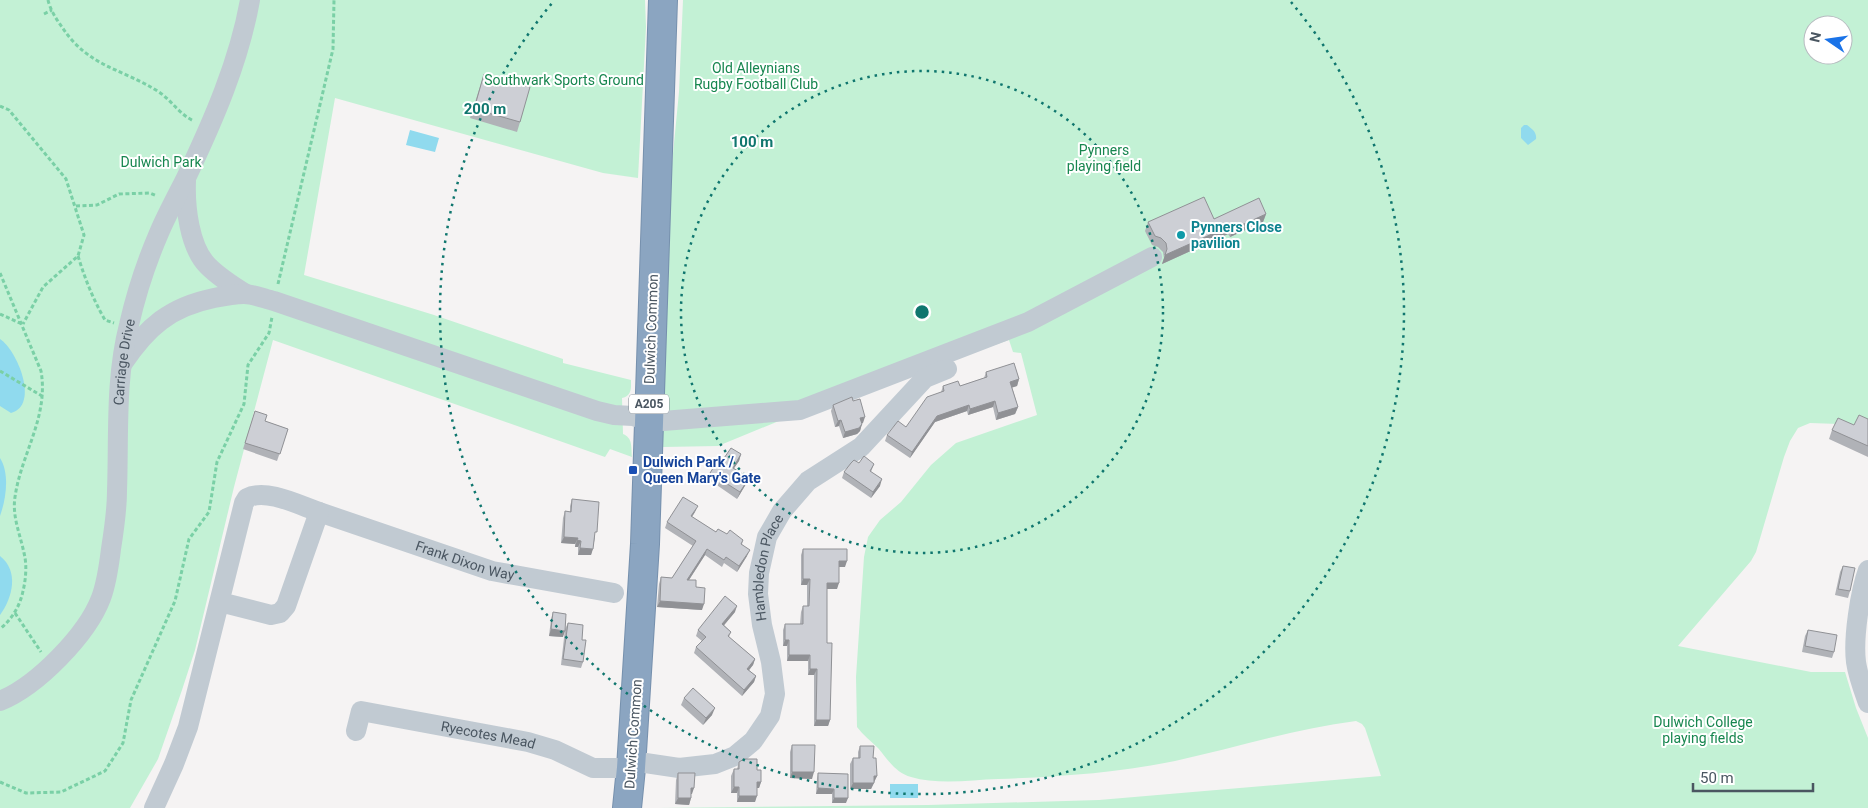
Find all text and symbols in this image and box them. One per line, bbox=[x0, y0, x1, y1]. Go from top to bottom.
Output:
north arrow bbox=[1803, 15, 1853, 65]
text: N bbox=[1806, 30, 1824, 44]
park label: Old Alleynians Rugby Football Club bbox=[694, 60, 818, 92]
park label: Southwark Sports Ground bbox=[484, 72, 644, 88]
text: 200 m bbox=[464, 100, 506, 118]
text: 100 m bbox=[731, 133, 773, 151]
park label: Pynners playing field bbox=[1067, 142, 1141, 174]
park label: Dulwich Park bbox=[121, 154, 202, 170]
place label: Pynners Close pavilion bbox=[1191, 219, 1282, 251]
marker: Pynners Close pavilion bbox=[1175, 229, 1187, 241]
street label: Dulwich Common bbox=[641, 274, 661, 384]
centre of rings bbox=[913, 303, 931, 321]
street label: Carriage Drive bbox=[111, 317, 138, 406]
road number: A205 bbox=[629, 394, 669, 414]
place label: Dulwich Park / Queen Mary's Gate bbox=[643, 454, 761, 486]
marker: Dulwich Park / Queen Mary's Gate bbox=[627, 464, 639, 476]
street label: Hambledon Place bbox=[750, 511, 787, 622]
street label: Frank Dixon Way bbox=[413, 538, 516, 583]
street label: Dulwich Common bbox=[621, 679, 645, 789]
park label: Dulwich College playing fields bbox=[1653, 714, 1753, 746]
street label: Ryecotes Mead bbox=[440, 718, 537, 752]
scale bar bbox=[1693, 760, 1813, 792]
text: 50 m bbox=[1700, 769, 1734, 787]

